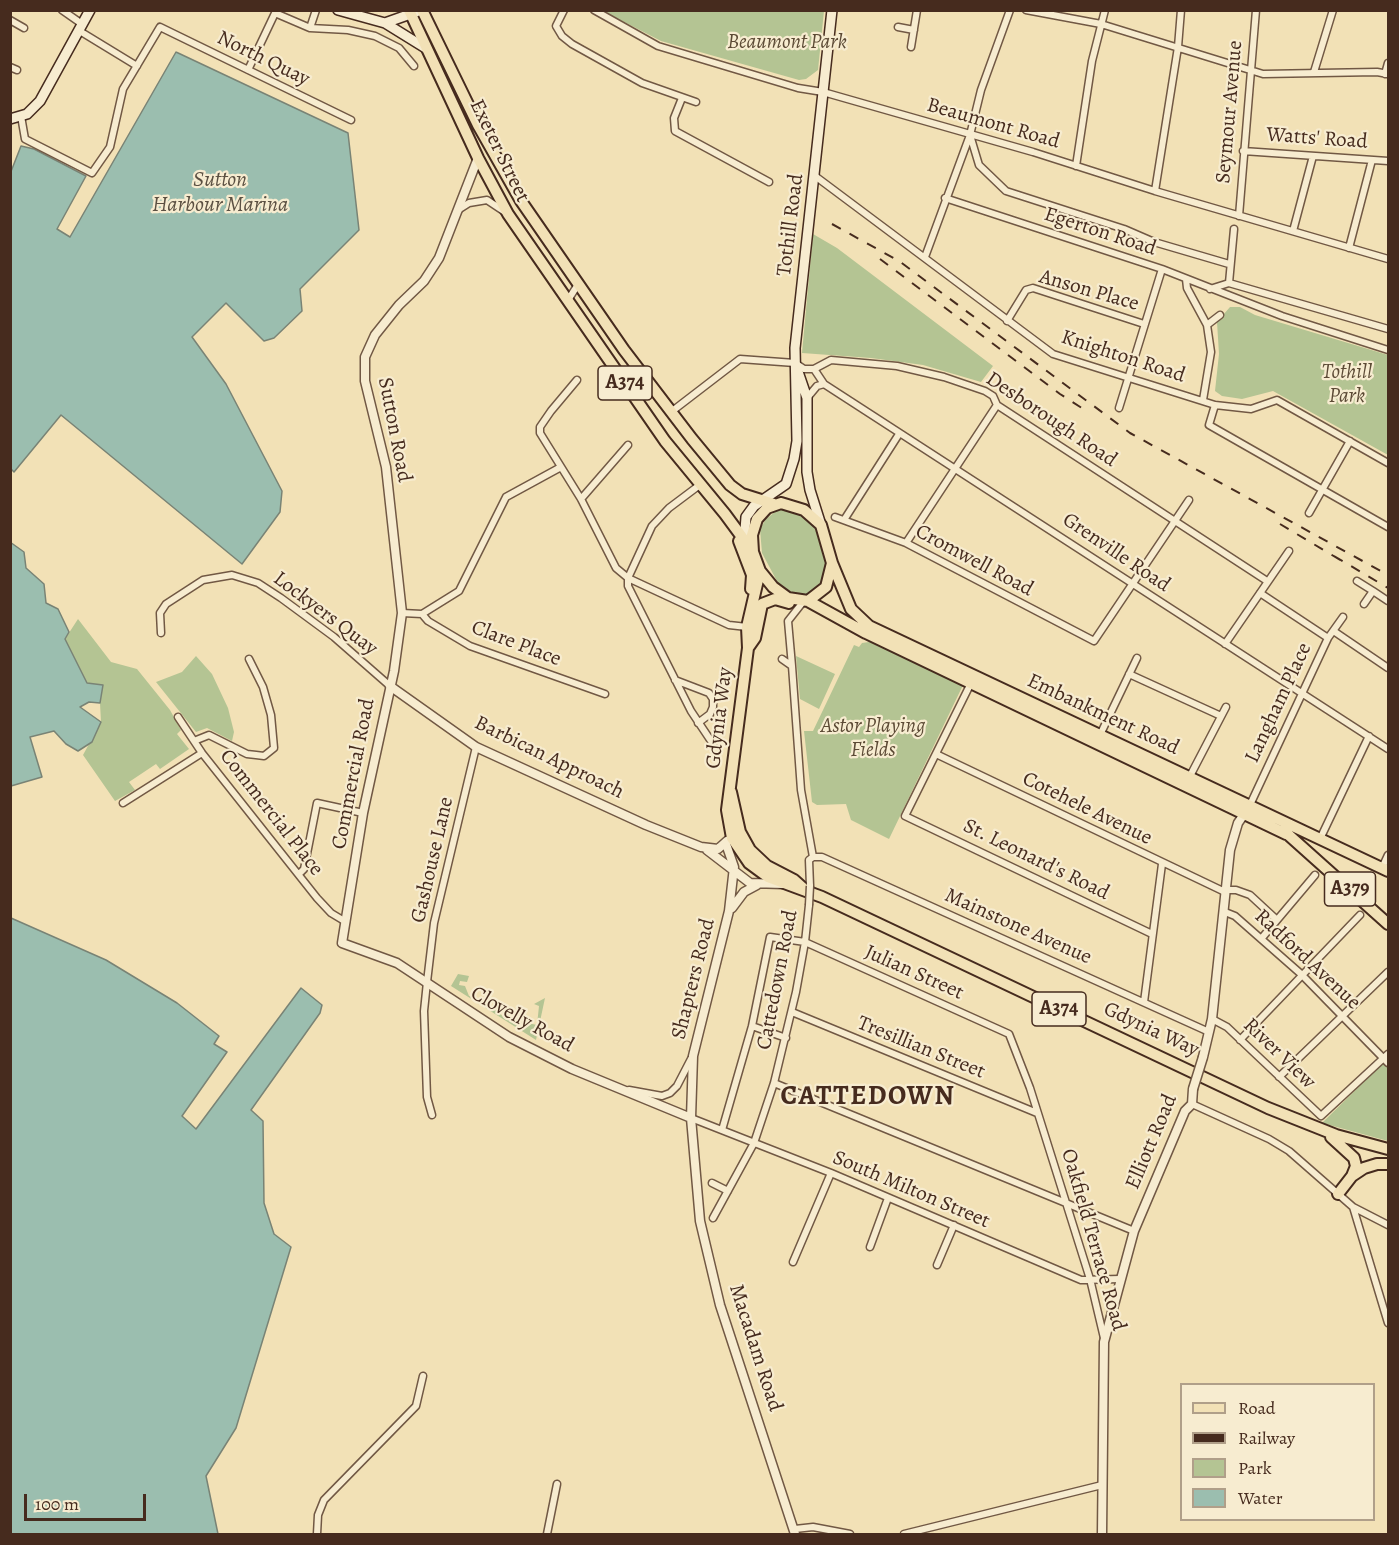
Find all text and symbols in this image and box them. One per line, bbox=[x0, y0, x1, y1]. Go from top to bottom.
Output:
street label: North Quay bbox=[212, 26, 314, 92]
park label: Beaumont Park bbox=[727, 30, 847, 56]
street label: Seymour Avenue bbox=[1211, 39, 1249, 185]
street label: Beaumont Road bbox=[924, 93, 1062, 155]
street label: Exeter Street bbox=[463, 95, 535, 207]
street label: Watts' Road bbox=[1265, 123, 1369, 155]
water label: Sutton Harbour Marina bbox=[152, 168, 288, 220]
street label: Tothill Road bbox=[772, 172, 810, 278]
street label: Egerton Road bbox=[1041, 202, 1159, 262]
street label: Anson Place bbox=[1036, 265, 1142, 317]
street label: Knighton Road bbox=[1058, 325, 1188, 389]
park label: Tothill Park bbox=[1322, 360, 1372, 410]
road number: A374 bbox=[598, 366, 652, 400]
street label: Desborough Road bbox=[981, 367, 1121, 473]
street label: Sutton Road bbox=[371, 375, 417, 485]
street label: Grenville Road bbox=[1057, 508, 1175, 598]
street label: Cromwell Road bbox=[911, 519, 1037, 603]
street label: Lockyers Quay bbox=[268, 567, 382, 661]
street label: Clare Place bbox=[468, 615, 564, 673]
street label: Langham Place bbox=[1240, 639, 1318, 767]
street label: Gdynia Way bbox=[701, 666, 739, 770]
street label: Embankment Road bbox=[1023, 669, 1183, 761]
street label: Commercial Road bbox=[327, 697, 381, 851]
street label: Barbican Approach bbox=[470, 711, 628, 805]
park label: Astor Playing Fields bbox=[821, 714, 925, 764]
street label: Commercial Place bbox=[214, 745, 328, 881]
street label: Cotehele Avenue bbox=[1018, 767, 1156, 851]
street label: Gashouse Lane bbox=[406, 795, 460, 925]
street label: St. Leonard's Road bbox=[959, 814, 1113, 906]
road number: A379 bbox=[1324, 872, 1376, 906]
street label: Mainstone Avenue bbox=[941, 883, 1095, 971]
street label: Radford Avenue bbox=[1249, 904, 1365, 1016]
street label: Cattedown Road bbox=[752, 908, 804, 1052]
street label: Shapters Road bbox=[667, 916, 721, 1042]
street label: Julian Street bbox=[861, 940, 967, 1006]
street label: Clovelly Road bbox=[466, 981, 578, 1059]
road number: A374 bbox=[1032, 992, 1086, 1026]
street label: Gdynia Way bbox=[1099, 997, 1203, 1063]
street label: Tresillian Street bbox=[853, 1011, 989, 1085]
street label: River View bbox=[1237, 1013, 1321, 1095]
district label: CATTEDOWN bbox=[780, 1081, 956, 1113]
street label: Elliott Road bbox=[1121, 1091, 1183, 1193]
street label: South Milton Street bbox=[829, 1146, 993, 1234]
street label: Oakfield Terrace Road bbox=[1055, 1146, 1131, 1334]
street label: Macadam Road bbox=[723, 1281, 787, 1415]
legend bbox=[1180, 1383, 1375, 1521]
text: Road bbox=[1238, 1396, 1275, 1420]
text: Railway bbox=[1238, 1426, 1295, 1450]
text: Park bbox=[1238, 1456, 1272, 1480]
scale bar bbox=[27, 1482, 148, 1520]
text: Water bbox=[1238, 1486, 1283, 1510]
text: 100 m bbox=[35, 1492, 79, 1516]

